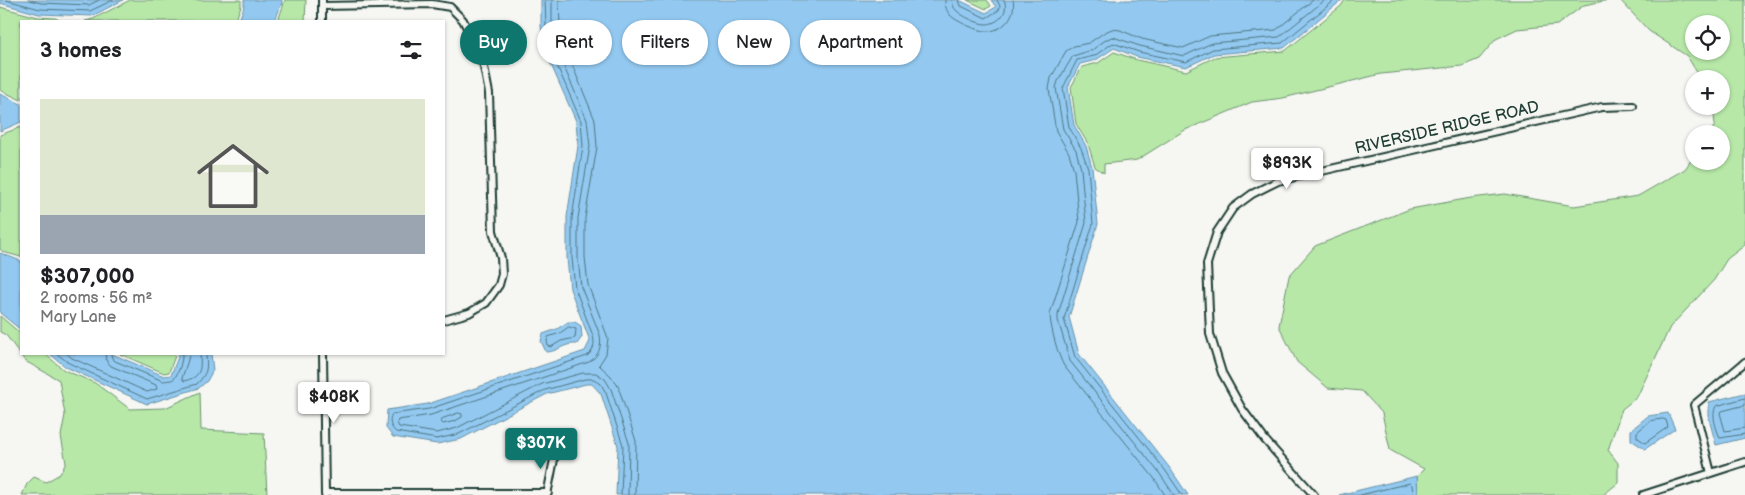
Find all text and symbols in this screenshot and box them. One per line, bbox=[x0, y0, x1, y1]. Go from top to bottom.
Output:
map controls bbox=[1685, 15, 1730, 170]
button: locate bbox=[1685, 15, 1730, 60]
chip: Buy bbox=[460, 20, 527, 65]
chip: Rent bbox=[537, 20, 612, 65]
chip: Filters bbox=[622, 20, 708, 65]
chip: New bbox=[718, 20, 790, 65]
chip: Apartment bbox=[800, 20, 921, 65]
icon: filters bbox=[397, 36, 425, 64]
text: 3 homes bbox=[40, 38, 122, 63]
button: + bbox=[1685, 70, 1730, 115]
street label: RIVERSIDE RIDGE ROAD bbox=[1353, 98, 1541, 158]
button: − bbox=[1685, 125, 1730, 170]
icon: home bbox=[188, 131, 278, 221]
pin: $893K bbox=[1252, 148, 1322, 190]
text: $893K bbox=[1262, 154, 1312, 173]
text: $307,000 bbox=[40, 264, 135, 289]
text: 2 rooms · 56 m² bbox=[40, 289, 152, 308]
text: Mary Lane bbox=[40, 308, 116, 327]
pin: $408K bbox=[299, 382, 369, 424]
text: $408K bbox=[309, 388, 359, 407]
pin: $307K bbox=[506, 428, 576, 470]
text: $307K bbox=[516, 434, 566, 453]

